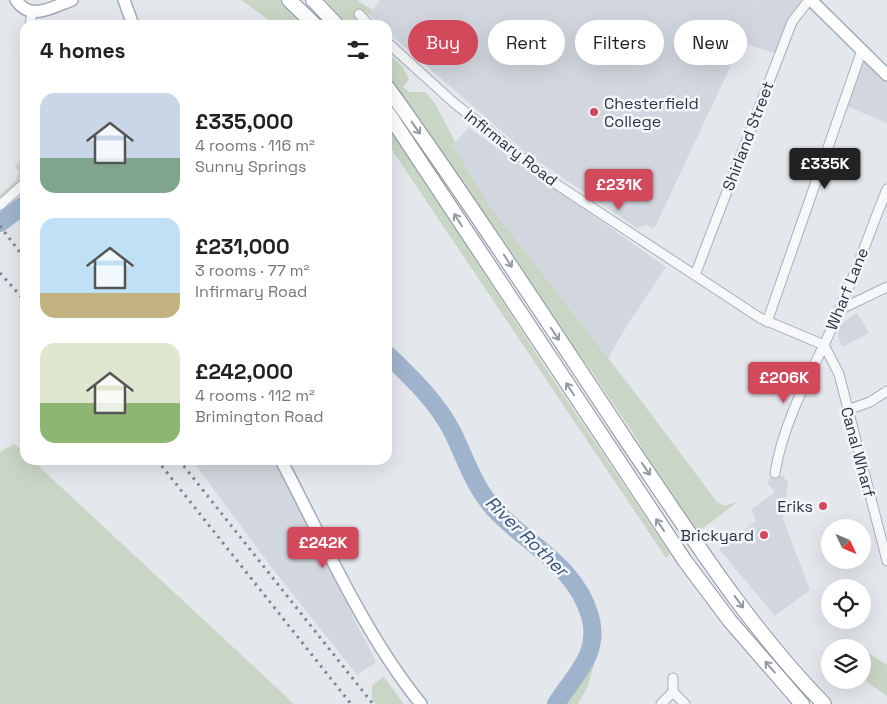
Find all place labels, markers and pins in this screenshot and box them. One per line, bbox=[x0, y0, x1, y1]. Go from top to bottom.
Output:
place label: Chesterfield College bbox=[604, 93, 699, 132]
marker: Chesterfield College bbox=[588, 106, 600, 118]
pin: £335K bbox=[790, 148, 860, 190]
pin: £231K bbox=[584, 168, 654, 211]
pin: £206K bbox=[749, 362, 819, 404]
place label: Eriks bbox=[777, 496, 813, 517]
marker: Eriks bbox=[817, 500, 829, 512]
place label: Brickyard bbox=[680, 525, 754, 546]
pin: £242K bbox=[288, 526, 358, 569]
marker: Brickyard bbox=[758, 529, 770, 541]

